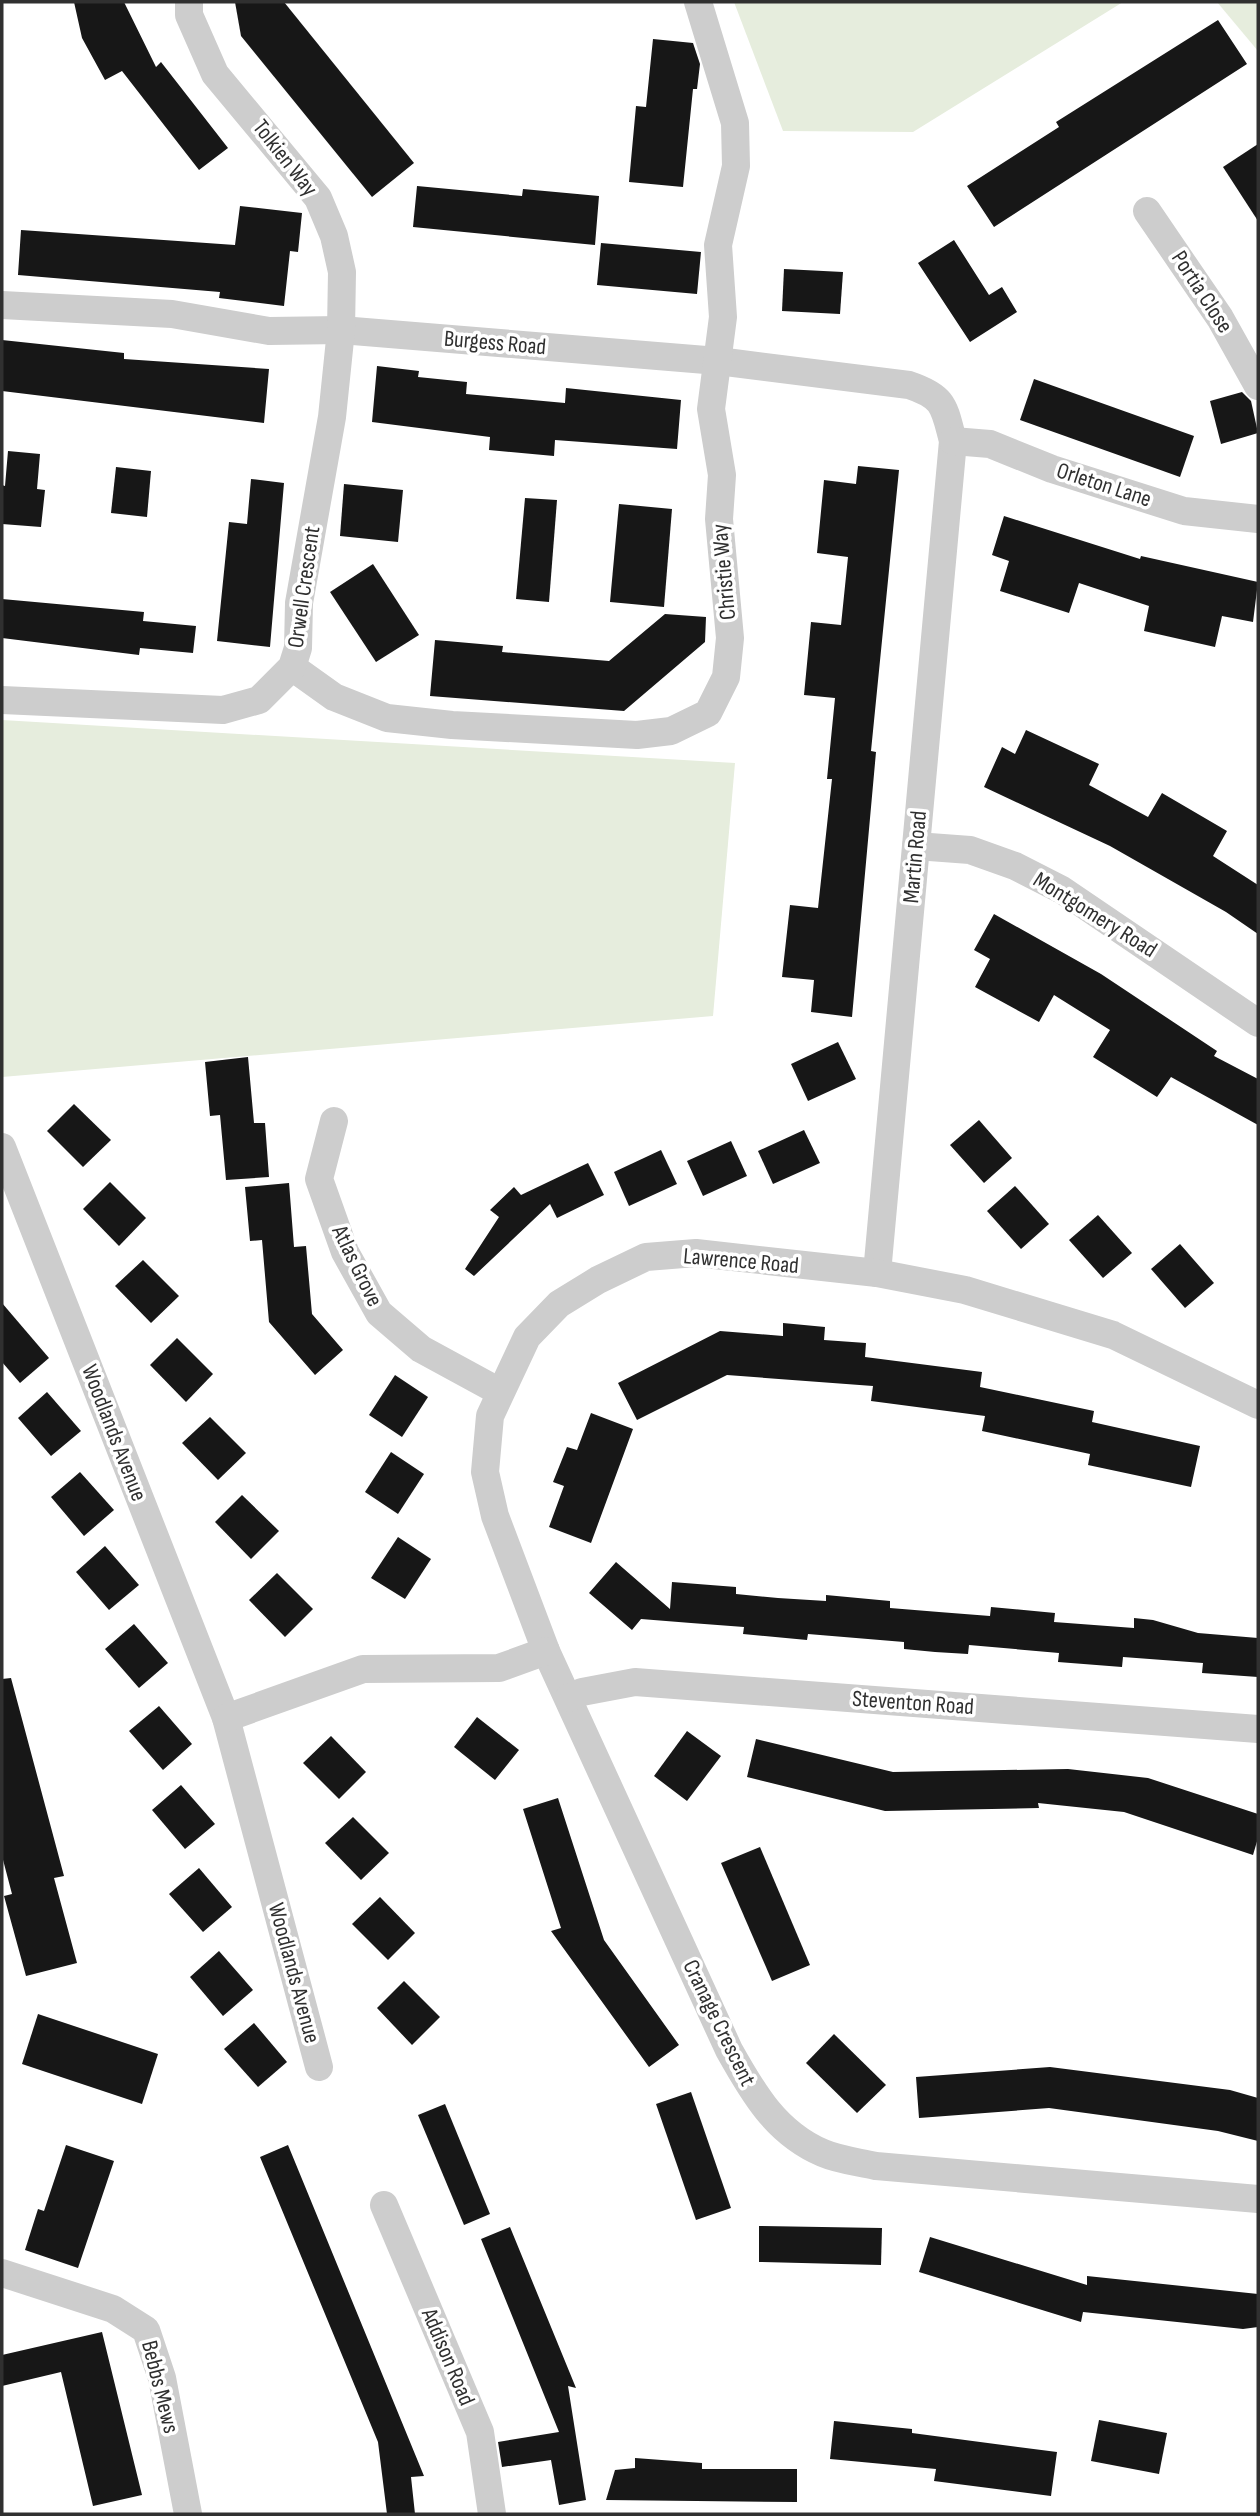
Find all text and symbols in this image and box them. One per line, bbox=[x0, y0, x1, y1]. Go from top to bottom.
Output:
street label: Tolkien Way bbox=[246, 114, 324, 202]
street label: Portia Close bbox=[1165, 246, 1239, 338]
street label: Burgess Road bbox=[443, 325, 547, 361]
street label: Orleton Lane bbox=[1053, 457, 1155, 513]
street label: Christie Way bbox=[706, 523, 742, 621]
street label: Orwell Crescent bbox=[282, 524, 326, 650]
street label: Martin Road bbox=[897, 810, 933, 904]
street label: Montgomery Road bbox=[1028, 866, 1162, 964]
street label: Atlas Grove bbox=[325, 1220, 389, 1311]
street label: Lawrence Road bbox=[682, 1242, 800, 1280]
street label: Woodlands Avenue bbox=[75, 1361, 153, 1505]
street label: Steventon Road bbox=[851, 1685, 975, 1721]
street label: Woodlands Avenue bbox=[262, 1900, 326, 2046]
street label: Cranage Crescent bbox=[676, 1955, 762, 2091]
street label: Addison Road bbox=[415, 2303, 481, 2410]
street label: Bebbs Mews bbox=[135, 2338, 185, 2436]

